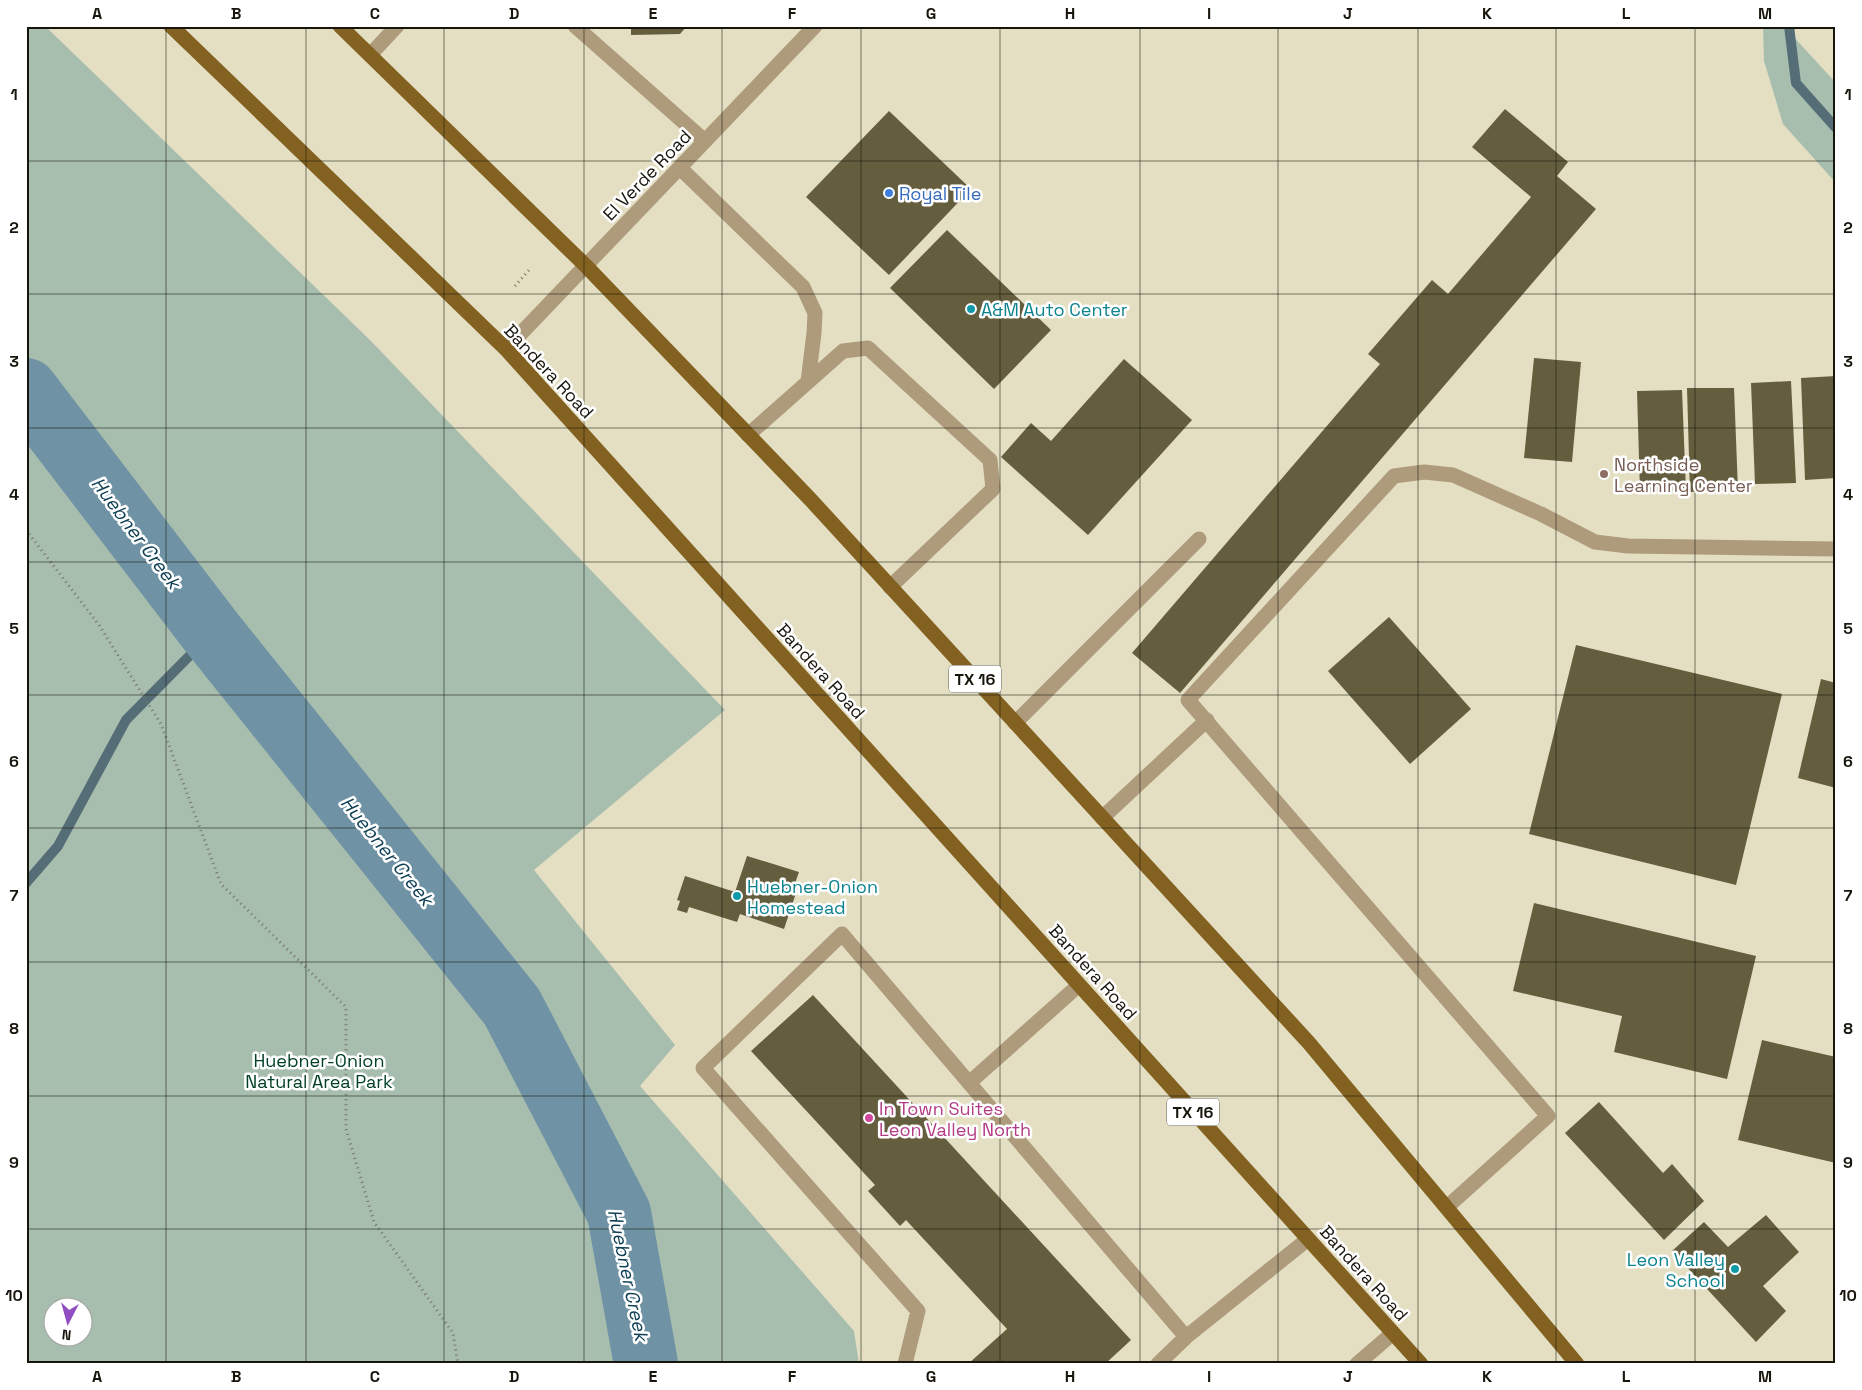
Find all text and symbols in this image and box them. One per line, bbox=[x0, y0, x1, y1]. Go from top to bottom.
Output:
text: A bbox=[92, 3, 102, 24]
text: B bbox=[231, 3, 241, 24]
text: C bbox=[370, 3, 380, 24]
text: D bbox=[509, 3, 519, 24]
text: E bbox=[649, 3, 658, 24]
text: F bbox=[788, 3, 797, 24]
text: G bbox=[926, 3, 936, 24]
text: H bbox=[1065, 3, 1075, 24]
text: I bbox=[1207, 3, 1211, 24]
text: J bbox=[1343, 3, 1353, 24]
text: K bbox=[1482, 3, 1492, 24]
text: L bbox=[1622, 3, 1631, 24]
text: M bbox=[1758, 3, 1772, 24]
text: 1 bbox=[10, 84, 18, 105]
text: 1 bbox=[1844, 84, 1852, 105]
street label: El Verde Road bbox=[598, 125, 696, 225]
place label: Royal Tile bbox=[899, 182, 981, 205]
marker: Royal Tile bbox=[883, 187, 895, 199]
text: 2 bbox=[9, 217, 19, 238]
text: 2 bbox=[1843, 217, 1853, 238]
place label: A&M Auto Center bbox=[981, 298, 1128, 321]
marker: A&M Auto Center bbox=[965, 303, 977, 315]
street label: Bandera Road bbox=[499, 319, 599, 423]
text: 3 bbox=[9, 351, 19, 372]
text: 3 bbox=[1843, 351, 1853, 372]
place label: Northside Learning Center bbox=[1614, 453, 1753, 497]
marker: Northside Learning Center bbox=[1598, 468, 1610, 480]
water label: Huebner Creek bbox=[86, 472, 188, 596]
text: 4 bbox=[9, 484, 19, 505]
text: 4 bbox=[1843, 484, 1853, 505]
text: 5 bbox=[9, 618, 19, 639]
street label: Bandera Road bbox=[772, 618, 870, 724]
text: 5 bbox=[1843, 618, 1853, 639]
road number: TX 16 bbox=[949, 666, 1001, 692]
text: 6 bbox=[9, 751, 19, 772]
text: 6 bbox=[1843, 751, 1853, 772]
water label: Huebner Creek bbox=[335, 791, 441, 913]
place label: Huebner-Onion Homestead bbox=[747, 875, 878, 919]
text: 7 bbox=[10, 885, 19, 906]
text: 7 bbox=[1844, 885, 1853, 906]
marker: Huebner-Onion Homestead bbox=[731, 890, 743, 902]
street label: Bandera Road bbox=[1044, 919, 1142, 1025]
text: 8 bbox=[9, 1018, 19, 1039]
text: 8 bbox=[1843, 1018, 1853, 1039]
park label: Huebner-Onion Natural Area Park bbox=[245, 1049, 393, 1093]
place label: In Town Suites Leon Valley North bbox=[879, 1097, 1031, 1141]
road number: TX 16 bbox=[1167, 1098, 1219, 1126]
marker: In Town Suites Leon Valley North bbox=[863, 1112, 875, 1124]
text: 9 bbox=[9, 1152, 19, 1173]
text: 9 bbox=[1843, 1152, 1853, 1173]
water label: Huebner Creek bbox=[602, 1207, 655, 1346]
street label: Bandera Road bbox=[1315, 1220, 1413, 1326]
place label: Leon Valley School bbox=[1627, 1248, 1725, 1292]
marker: Leon Valley School bbox=[1729, 1263, 1741, 1275]
text: 10 bbox=[5, 1285, 23, 1306]
text: 10 bbox=[1839, 1285, 1857, 1306]
north arrow bbox=[42, 1298, 92, 1348]
text: N bbox=[61, 1325, 72, 1344]
text: A bbox=[92, 1366, 102, 1387]
text: B bbox=[231, 1366, 241, 1387]
text: C bbox=[370, 1366, 380, 1387]
text: D bbox=[509, 1366, 519, 1387]
text: E bbox=[649, 1366, 658, 1387]
text: F bbox=[788, 1366, 797, 1387]
text: G bbox=[926, 1366, 936, 1387]
text: H bbox=[1065, 1366, 1075, 1387]
text: I bbox=[1207, 1366, 1211, 1387]
text: J bbox=[1343, 1366, 1353, 1387]
text: K bbox=[1482, 1366, 1492, 1387]
text: L bbox=[1622, 1366, 1631, 1387]
text: M bbox=[1758, 1366, 1772, 1387]

